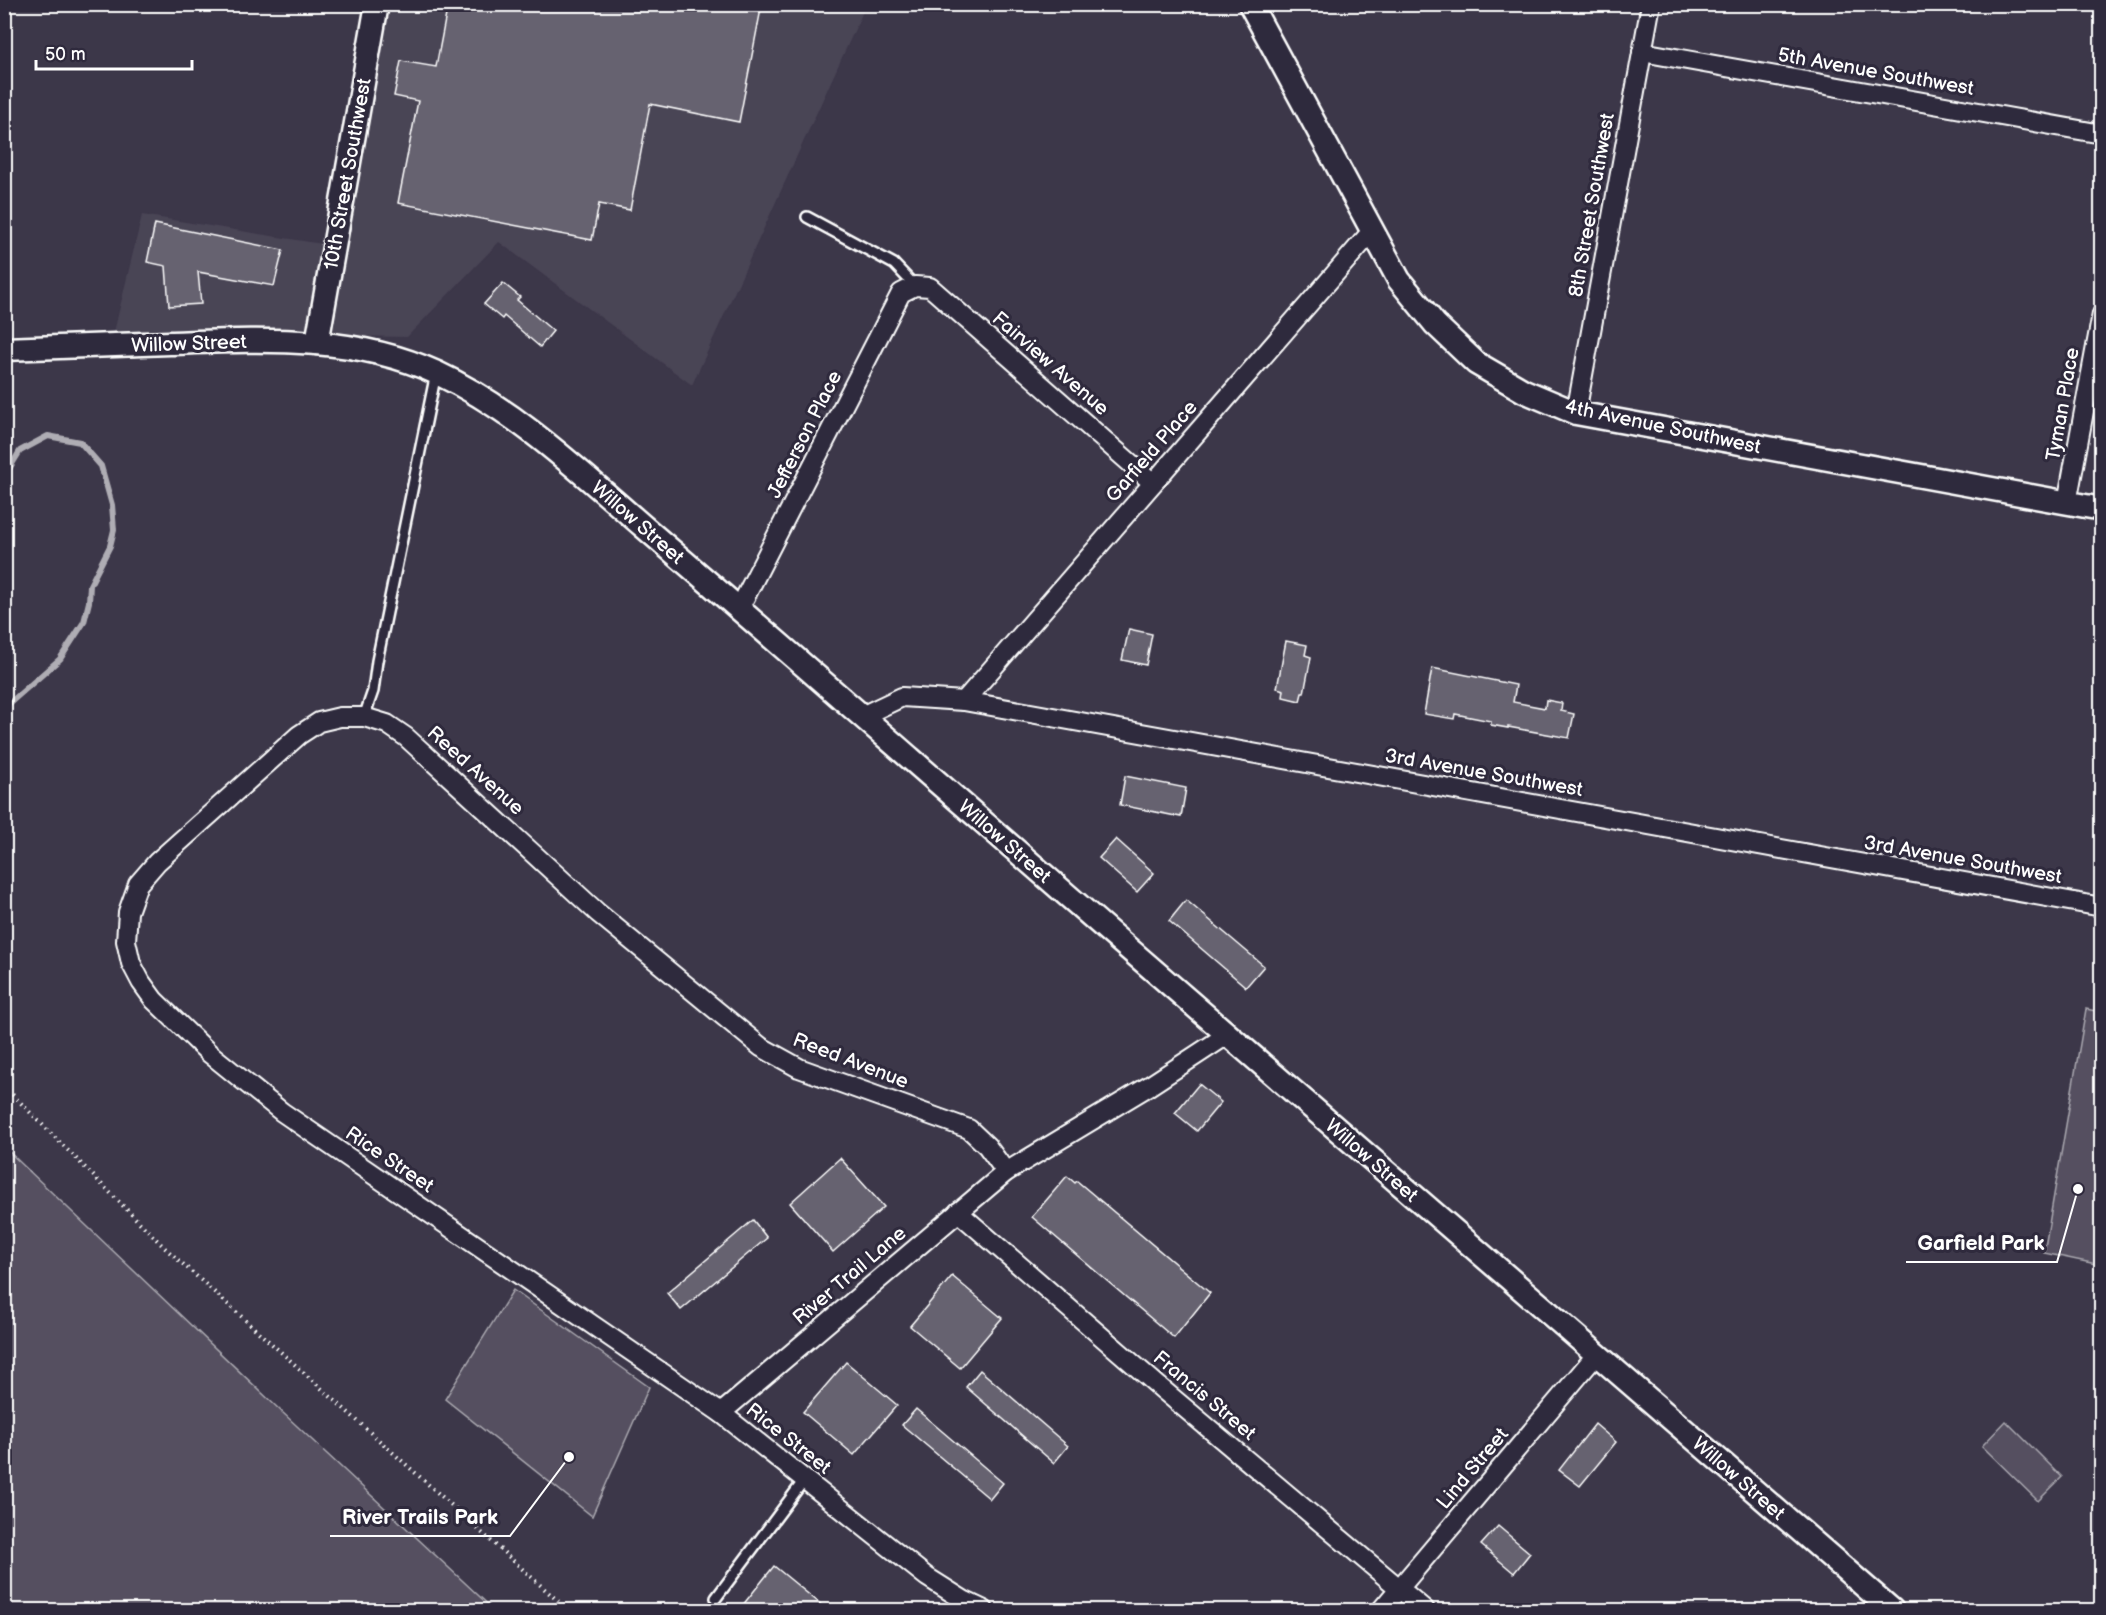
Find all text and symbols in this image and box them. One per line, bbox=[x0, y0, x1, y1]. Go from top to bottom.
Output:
scale bar bbox=[36, 33, 192, 71]
street label: 5th Avenue Southwest bbox=[1776, 43, 1976, 101]
text: 50 m bbox=[45, 44, 86, 65]
street label: 10th Street Southwest bbox=[319, 76, 377, 272]
street label: 8th Street Southwest bbox=[1564, 111, 1620, 299]
street label: Fairview Avenue bbox=[987, 307, 1114, 421]
street label: Willow Street bbox=[131, 330, 247, 358]
street label: Tyman Place bbox=[2041, 345, 2085, 463]
street label: Jefferson Place bbox=[762, 367, 847, 502]
street label: 4th Avenue Southwest bbox=[1563, 394, 1763, 459]
street label: Garfield Place bbox=[1101, 396, 1203, 507]
street label: Willow Street bbox=[586, 476, 689, 570]
street label: Reed Avenue bbox=[422, 721, 529, 821]
street label: 3rd Avenue Southwest bbox=[1383, 744, 1585, 802]
street label: Willow Street bbox=[953, 795, 1056, 889]
street label: 3rd Avenue Southwest bbox=[1862, 831, 2064, 889]
street label: Reed Avenue bbox=[789, 1028, 912, 1094]
street label: Willow Street bbox=[1320, 1114, 1423, 1208]
street label: Rice Street bbox=[341, 1122, 438, 1198]
street label: River Trail Lane bbox=[788, 1221, 911, 1330]
callout: Garfield Park bbox=[1906, 1223, 2057, 1262]
text: Garfield Park bbox=[1918, 1231, 2044, 1256]
street label: Francis Street bbox=[1148, 1346, 1261, 1446]
street label: Rice Street bbox=[741, 1398, 836, 1479]
street label: Lind Street bbox=[1432, 1423, 1514, 1514]
street label: Willow Street bbox=[1687, 1432, 1790, 1526]
callout: River Trails Park bbox=[330, 1497, 510, 1536]
text: River Trails Park bbox=[342, 1505, 498, 1530]

